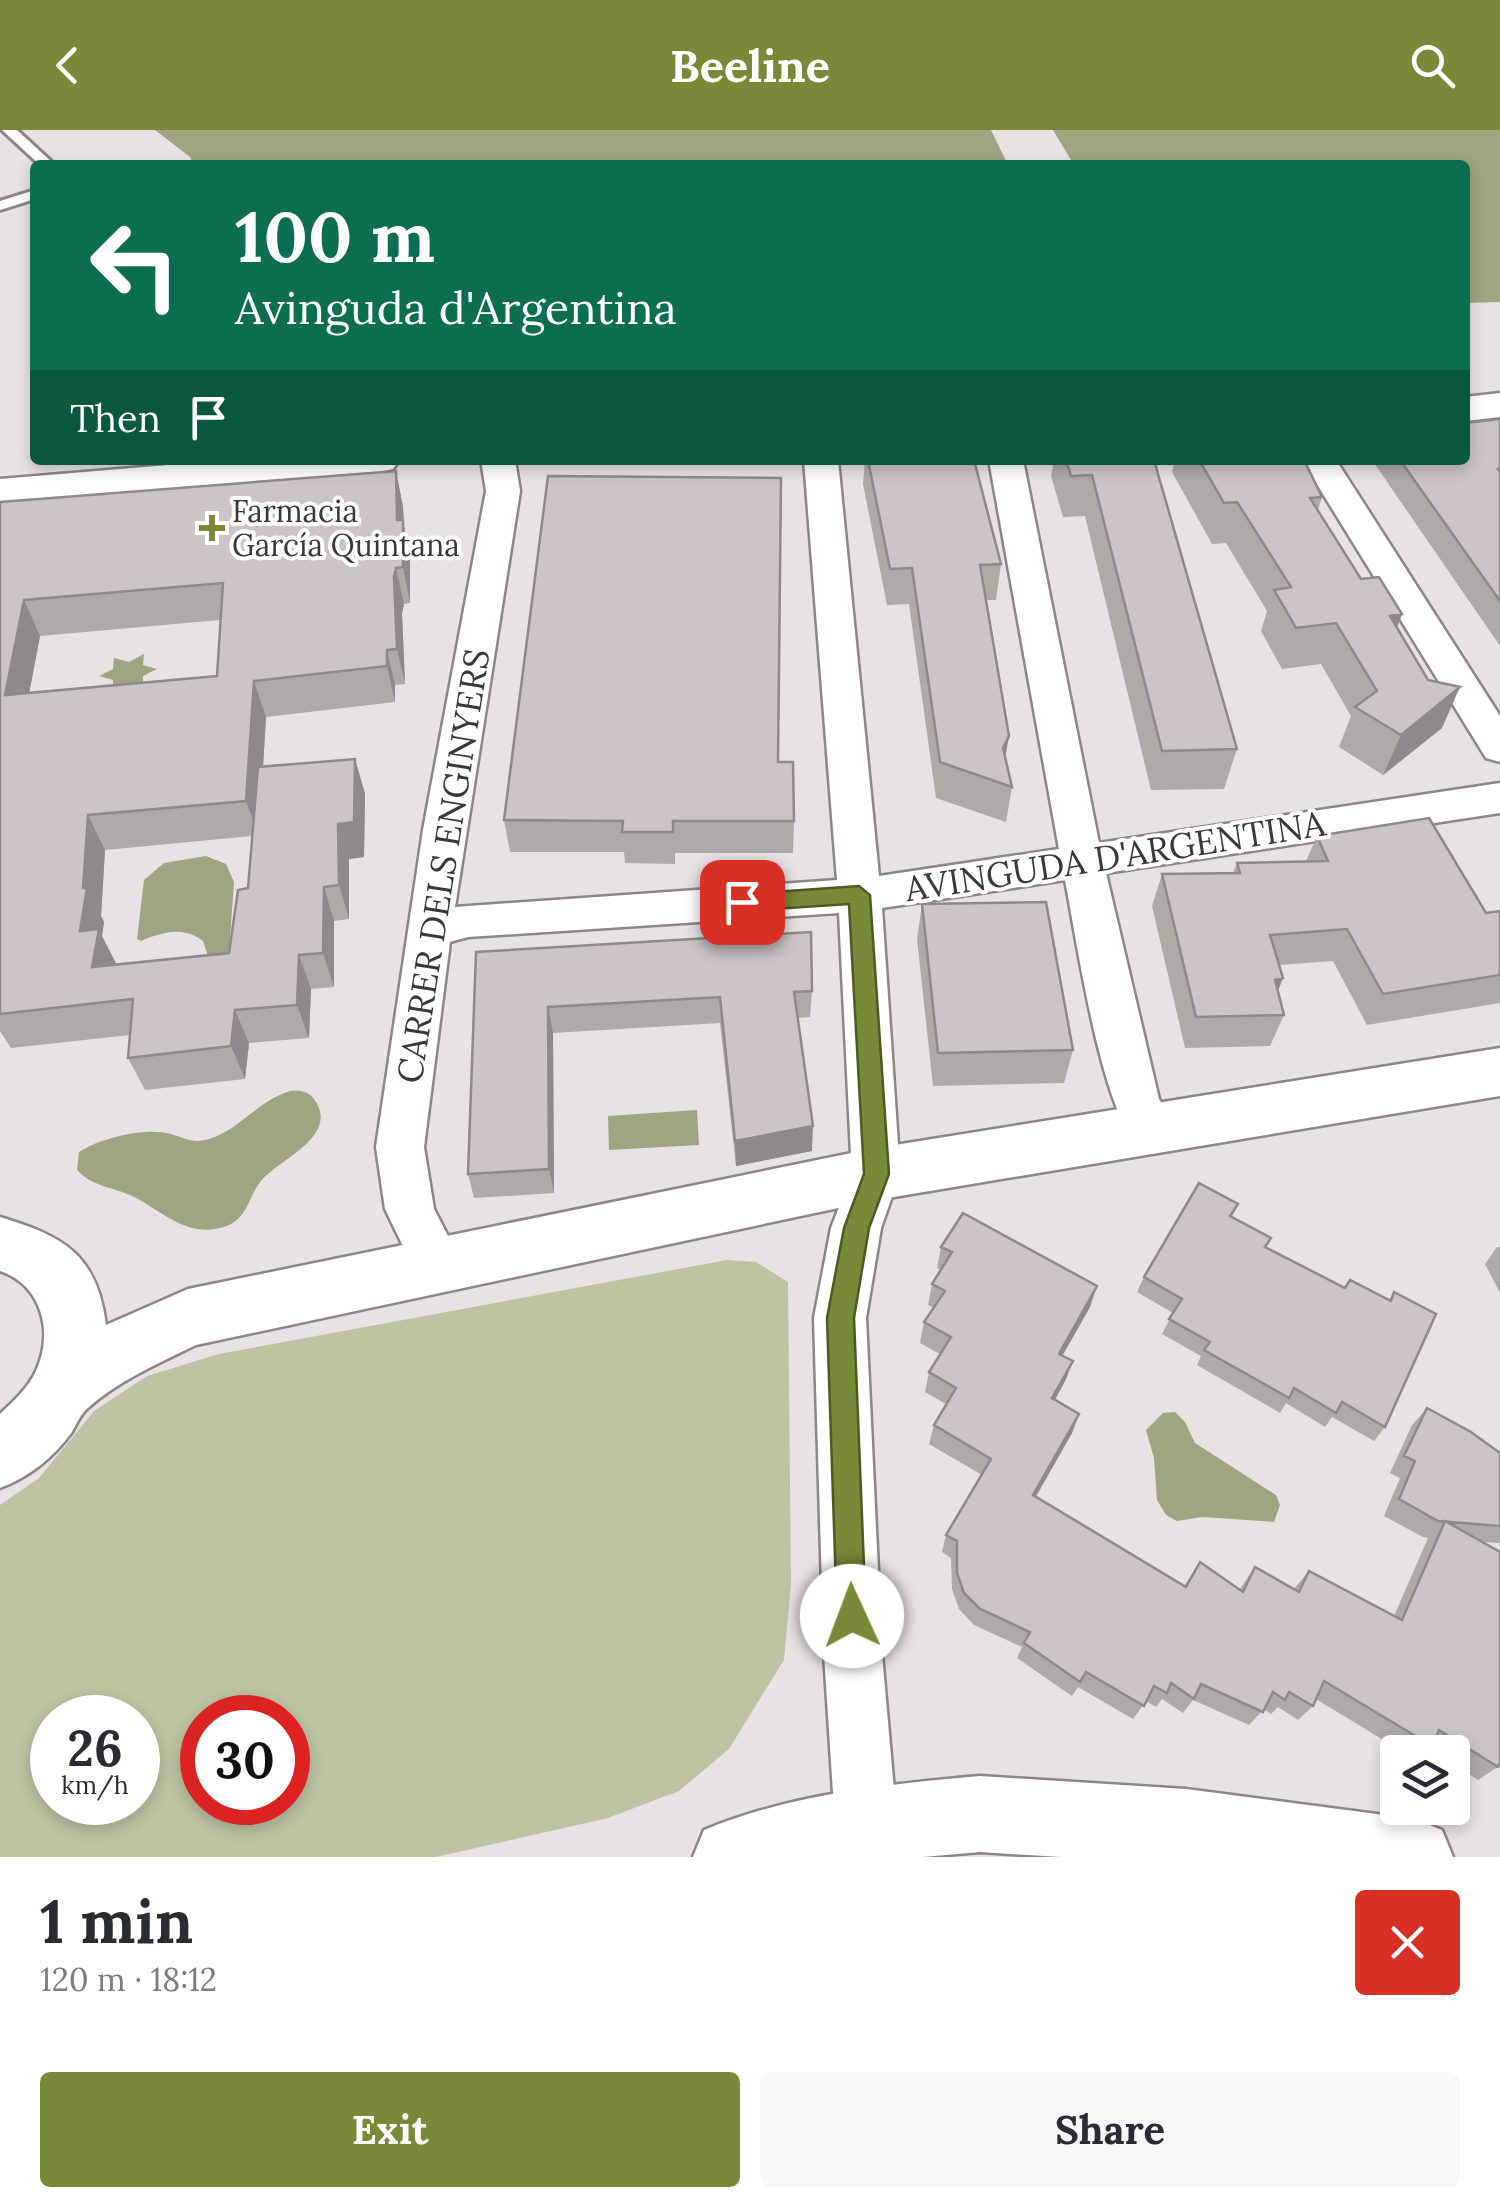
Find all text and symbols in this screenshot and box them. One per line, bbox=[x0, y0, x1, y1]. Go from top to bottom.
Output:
text: Beeline bbox=[670, 37, 830, 94]
icon: back bbox=[40, 38, 95, 93]
icon: search bbox=[1405, 38, 1460, 93]
text: 100 m bbox=[235, 192, 435, 281]
icon: left bbox=[70, 200, 200, 330]
text: Avinguda d'Argentina bbox=[235, 279, 677, 336]
icon: arrive bbox=[181, 390, 236, 445]
text: Then bbox=[70, 394, 161, 442]
place label: Farmacia García Quintana bbox=[232, 492, 460, 564]
marker: Farmacia García Quintana bbox=[201, 517, 223, 539]
street label: CARRER DELS ENGINYERS bbox=[386, 646, 500, 1086]
street label: AVINGUDA D'ARGENTINA bbox=[901, 800, 1329, 912]
pin bbox=[700, 860, 785, 945]
icon: arrive bbox=[715, 875, 770, 930]
position arrow bbox=[800, 1564, 904, 1668]
speed limit sign: 30 bbox=[180, 1695, 310, 1825]
text: 26 bbox=[67, 1716, 123, 1780]
map controls bbox=[1380, 1735, 1470, 1825]
button: layers bbox=[1380, 1735, 1470, 1825]
text: km/h bbox=[61, 1769, 129, 1801]
text: 1 min bbox=[40, 1883, 193, 1959]
button: close bbox=[1355, 1890, 1460, 1995]
text: 120 m · 18:12 bbox=[40, 1959, 217, 2000]
button: Exit bbox=[40, 2072, 740, 2187]
button: Share bbox=[760, 2072, 1460, 2187]

